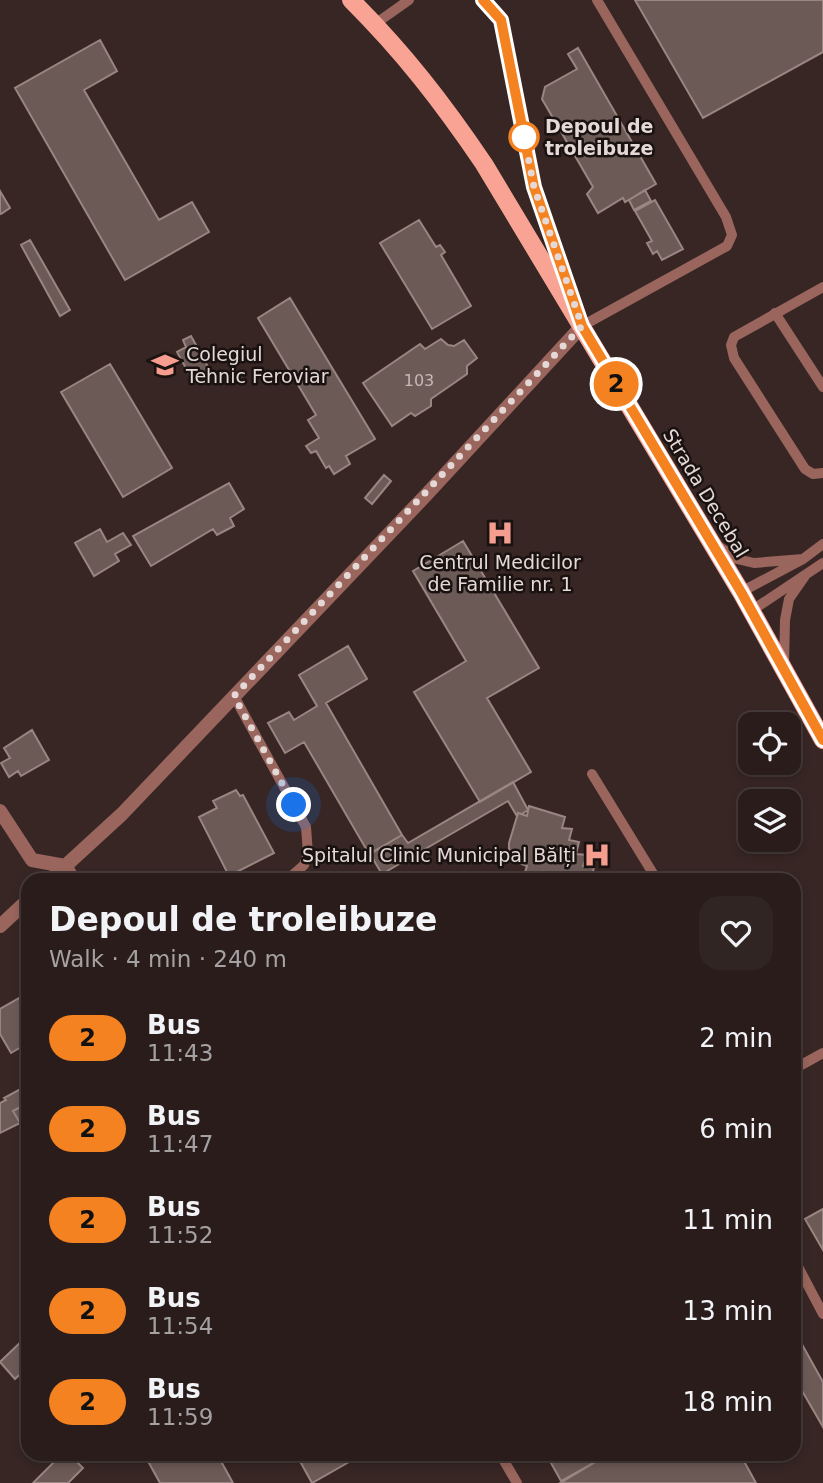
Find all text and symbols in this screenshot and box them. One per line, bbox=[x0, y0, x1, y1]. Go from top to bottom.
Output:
place label: Depoul de troleibuze bbox=[545, 115, 654, 159]
marker: Depoul de troleibuze bbox=[509, 122, 539, 152]
place label: Colegiul Tehnic Feroviar bbox=[185, 343, 329, 387]
school or university icon: Colegiul Tehnic Feroviar bbox=[150, 350, 180, 380]
line badge: 2 bbox=[593, 361, 639, 407]
text: 2 bbox=[608, 370, 624, 398]
house number: 103 bbox=[404, 371, 434, 390]
street label: Strada Decebal bbox=[659, 425, 753, 561]
hospital icon: Centrul Medicilor de Familie nr. 1 bbox=[485, 518, 515, 548]
place label: Centrul Medicilor de Familie nr. 1 bbox=[419, 551, 581, 595]
map controls bbox=[738, 712, 801, 852]
button: locate bbox=[738, 712, 801, 775]
your location bbox=[276, 787, 311, 822]
button: layers bbox=[738, 789, 801, 852]
hospital icon: Spitalul Clinic Municipal Bălți bbox=[582, 840, 612, 870]
place label: Spitalul Clinic Municipal Bălți bbox=[302, 844, 576, 867]
button: heart bbox=[699, 896, 773, 970]
text: Depoul de troleibuze bbox=[49, 900, 437, 939]
text: Walk · 4 min · 240 m bbox=[49, 946, 287, 972]
text: Bus bbox=[147, 1010, 201, 1040]
text: 2 min bbox=[699, 1023, 773, 1053]
text: 2 bbox=[79, 1024, 96, 1052]
text: 11:43 bbox=[147, 1040, 213, 1066]
text: Bus bbox=[147, 1101, 201, 1131]
text: 6 min bbox=[699, 1114, 773, 1144]
text: 2 bbox=[79, 1115, 96, 1143]
text: 11:47 bbox=[147, 1131, 213, 1157]
text: Bus bbox=[147, 1192, 201, 1222]
text: 11 min bbox=[683, 1205, 773, 1235]
text: 2 bbox=[79, 1206, 96, 1234]
text: 11:52 bbox=[147, 1222, 213, 1248]
text: Bus bbox=[147, 1283, 201, 1313]
text: 13 min bbox=[683, 1296, 773, 1326]
text: 2 bbox=[79, 1297, 96, 1325]
text: 11:54 bbox=[147, 1313, 213, 1339]
text: Bus bbox=[147, 1374, 201, 1404]
text: 18 min bbox=[683, 1387, 773, 1417]
text: 2 bbox=[79, 1388, 96, 1416]
text: 11:59 bbox=[147, 1404, 213, 1430]

